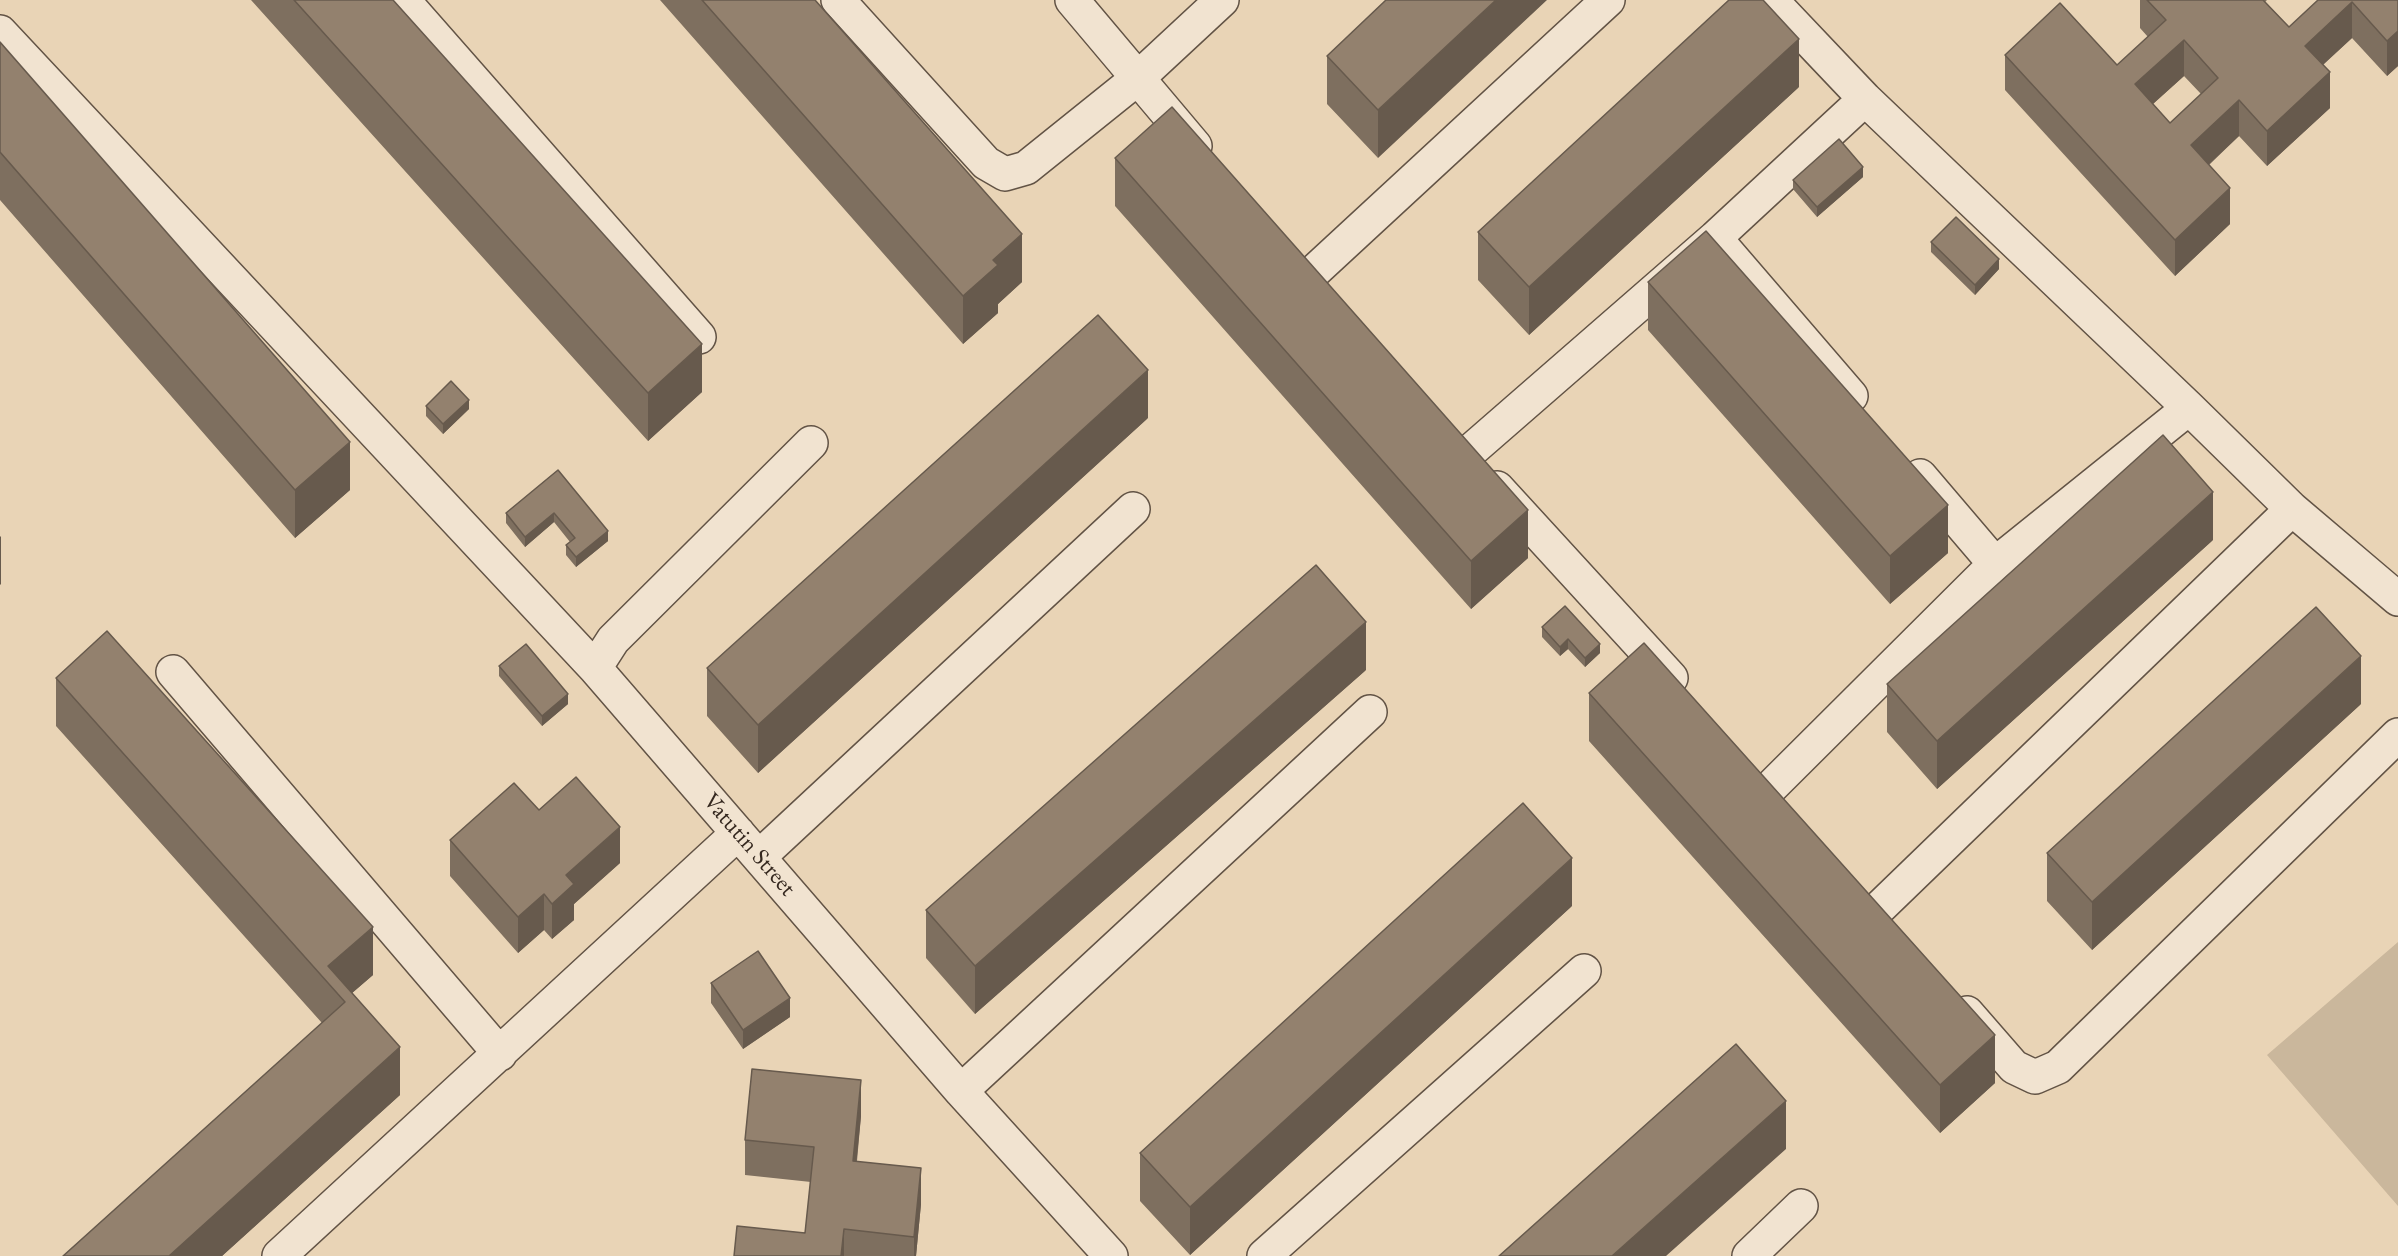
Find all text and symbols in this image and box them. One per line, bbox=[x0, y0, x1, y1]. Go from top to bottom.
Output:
street label: Vatutin Street bbox=[696, 788, 802, 902]

